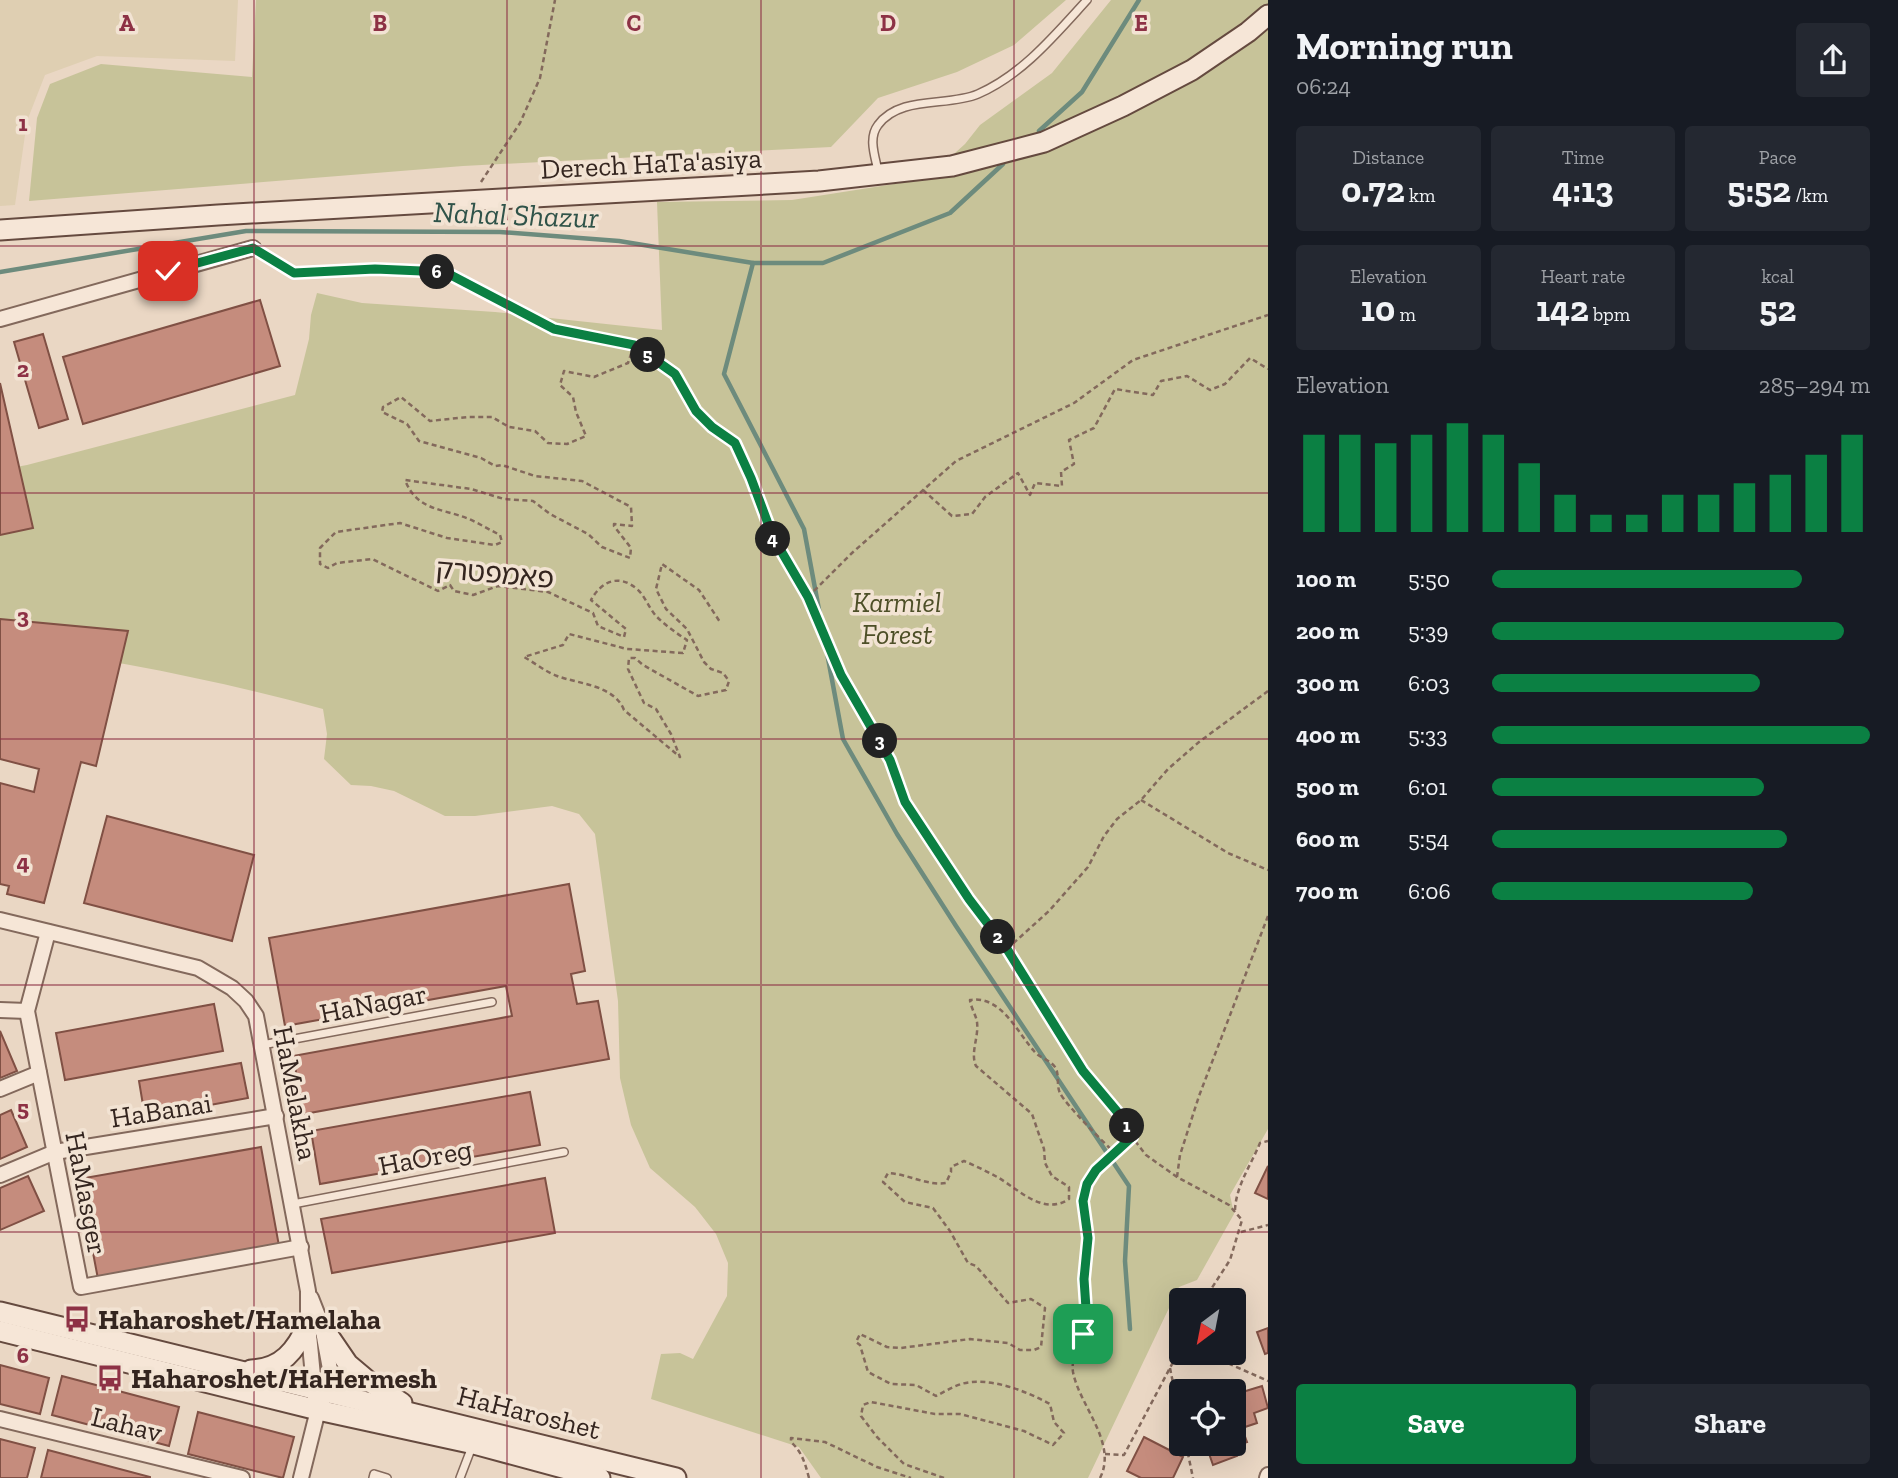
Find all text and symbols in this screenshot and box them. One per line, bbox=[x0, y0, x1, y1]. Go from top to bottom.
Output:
text: A bbox=[119, 9, 135, 37]
text: B bbox=[373, 9, 387, 37]
text: C bbox=[627, 9, 641, 37]
text: D bbox=[880, 9, 896, 37]
text: E bbox=[1134, 9, 1148, 37]
text: Morning run bbox=[1296, 23, 1513, 69]
button: share bbox=[1796, 23, 1870, 97]
text: 06:24 bbox=[1296, 72, 1351, 100]
text: 1 bbox=[18, 109, 28, 137]
street label: Derech HaTa'asiya bbox=[540, 141, 763, 186]
text: Distance bbox=[1352, 146, 1424, 169]
text: Time bbox=[1562, 146, 1604, 169]
text: Pace bbox=[1759, 146, 1797, 169]
text: 0.72 bbox=[1341, 169, 1405, 211]
text: 4:13 bbox=[1552, 169, 1614, 211]
text: 5:52 bbox=[1727, 169, 1791, 211]
text: km bbox=[1405, 184, 1435, 207]
text: /km bbox=[1791, 184, 1828, 207]
water label: Nahal Shazur bbox=[433, 194, 600, 236]
pin bbox=[138, 241, 198, 301]
icon: check bbox=[149, 252, 187, 290]
pin: 6 bbox=[420, 254, 454, 290]
text: 6 bbox=[431, 260, 442, 283]
text: Elevation bbox=[1350, 265, 1427, 288]
text: Heart rate bbox=[1541, 265, 1625, 288]
text: kcal bbox=[1761, 265, 1794, 288]
text: 10 bbox=[1361, 288, 1395, 330]
text: 142 bbox=[1536, 288, 1589, 330]
text: 52 bbox=[1759, 288, 1796, 330]
text: m bbox=[1395, 303, 1416, 326]
text: bpm bbox=[1589, 303, 1630, 326]
pin: 5 bbox=[630, 338, 666, 372]
text: 5 bbox=[643, 343, 652, 366]
text: 2 bbox=[17, 355, 29, 383]
text: Elevation bbox=[1296, 371, 1389, 399]
text: 285–294 m bbox=[1759, 371, 1870, 399]
pin: 4 bbox=[756, 522, 790, 556]
text: 4 bbox=[767, 527, 778, 550]
street label: פאמפטרק bbox=[434, 552, 555, 595]
text: 100 m bbox=[1296, 565, 1356, 593]
text: 5:50 bbox=[1408, 565, 1450, 593]
park label: Karmiel Forest bbox=[853, 586, 941, 651]
text: 3 bbox=[17, 602, 29, 630]
text: 200 m bbox=[1296, 617, 1359, 645]
text: 5:39 bbox=[1408, 617, 1448, 645]
text: 300 m bbox=[1296, 669, 1359, 697]
text: 6:03 bbox=[1408, 669, 1450, 697]
text: 400 m bbox=[1296, 721, 1360, 749]
text: 5:33 bbox=[1408, 721, 1447, 749]
pin: 3 bbox=[862, 724, 898, 758]
text: 3 bbox=[874, 729, 885, 752]
text: 500 m bbox=[1296, 773, 1359, 801]
text: 6:01 bbox=[1408, 773, 1447, 801]
text: 600 m bbox=[1296, 825, 1359, 853]
text: 5:54 bbox=[1408, 825, 1449, 853]
text: 4 bbox=[16, 848, 30, 876]
text: 700 m bbox=[1296, 877, 1358, 905]
text: 6:06 bbox=[1408, 877, 1451, 905]
pin: 2 bbox=[981, 920, 1016, 954]
text: 2 bbox=[992, 925, 1003, 948]
street label: HaNagar bbox=[317, 977, 430, 1030]
street label: HaMelakha bbox=[266, 1023, 325, 1164]
street label: HaBanai bbox=[108, 1086, 214, 1135]
text: 5 bbox=[17, 1094, 29, 1122]
pin: 1 bbox=[1110, 1108, 1144, 1144]
text: 1 bbox=[1123, 1114, 1130, 1137]
street label: HaMasger bbox=[58, 1129, 115, 1258]
street label: HaOreg bbox=[375, 1132, 475, 1183]
north arrow bbox=[1169, 1288, 1246, 1365]
map controls bbox=[1169, 1288, 1246, 1456]
place label: Haharoshet/Hamelaha bbox=[98, 1303, 381, 1336]
bus stop icon: Haharoshet/Hamelaha bbox=[62, 1304, 92, 1334]
pin bbox=[1053, 1304, 1113, 1364]
icon: arrive bbox=[1064, 1315, 1102, 1353]
text: 6 bbox=[17, 1341, 29, 1369]
place label: Haharoshet/HaHermesh bbox=[131, 1362, 437, 1395]
bus stop icon: Haharoshet/HaHermesh bbox=[95, 1363, 125, 1393]
street label: HaHaroshet bbox=[454, 1379, 604, 1446]
button: locate bbox=[1169, 1379, 1246, 1456]
button: Save bbox=[1296, 1384, 1576, 1464]
button: Share bbox=[1590, 1384, 1870, 1464]
street label: Lahav bbox=[88, 1400, 166, 1449]

